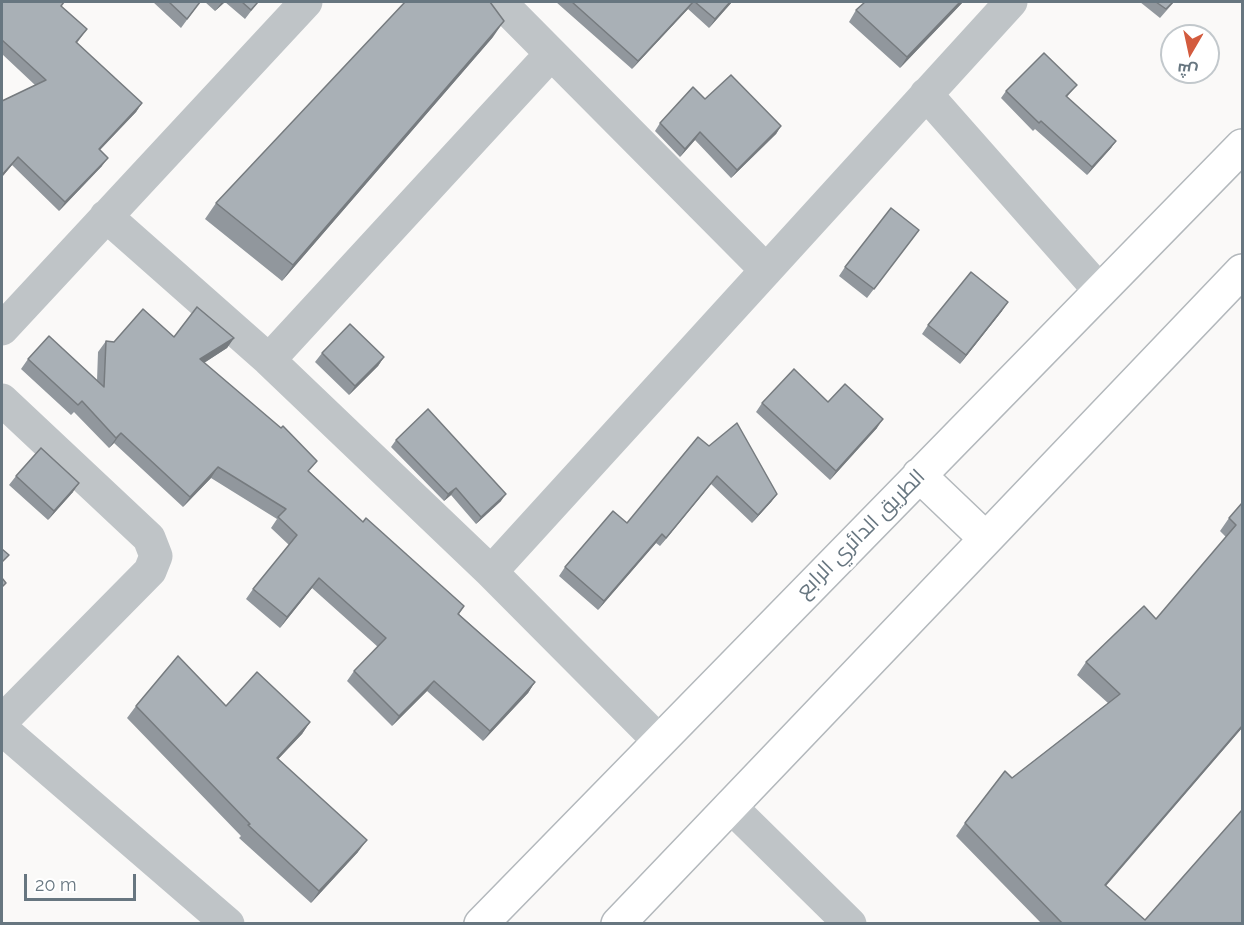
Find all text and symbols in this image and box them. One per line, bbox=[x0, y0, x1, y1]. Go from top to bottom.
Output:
north arrow bbox=[1160, 24, 1220, 84]
text: ش bbox=[1176, 59, 1199, 81]
street label: الطريق الدائري الرابع bbox=[791, 464, 931, 604]
scale bar bbox=[27, 862, 140, 900]
text: 20 m bbox=[35, 874, 77, 895]

